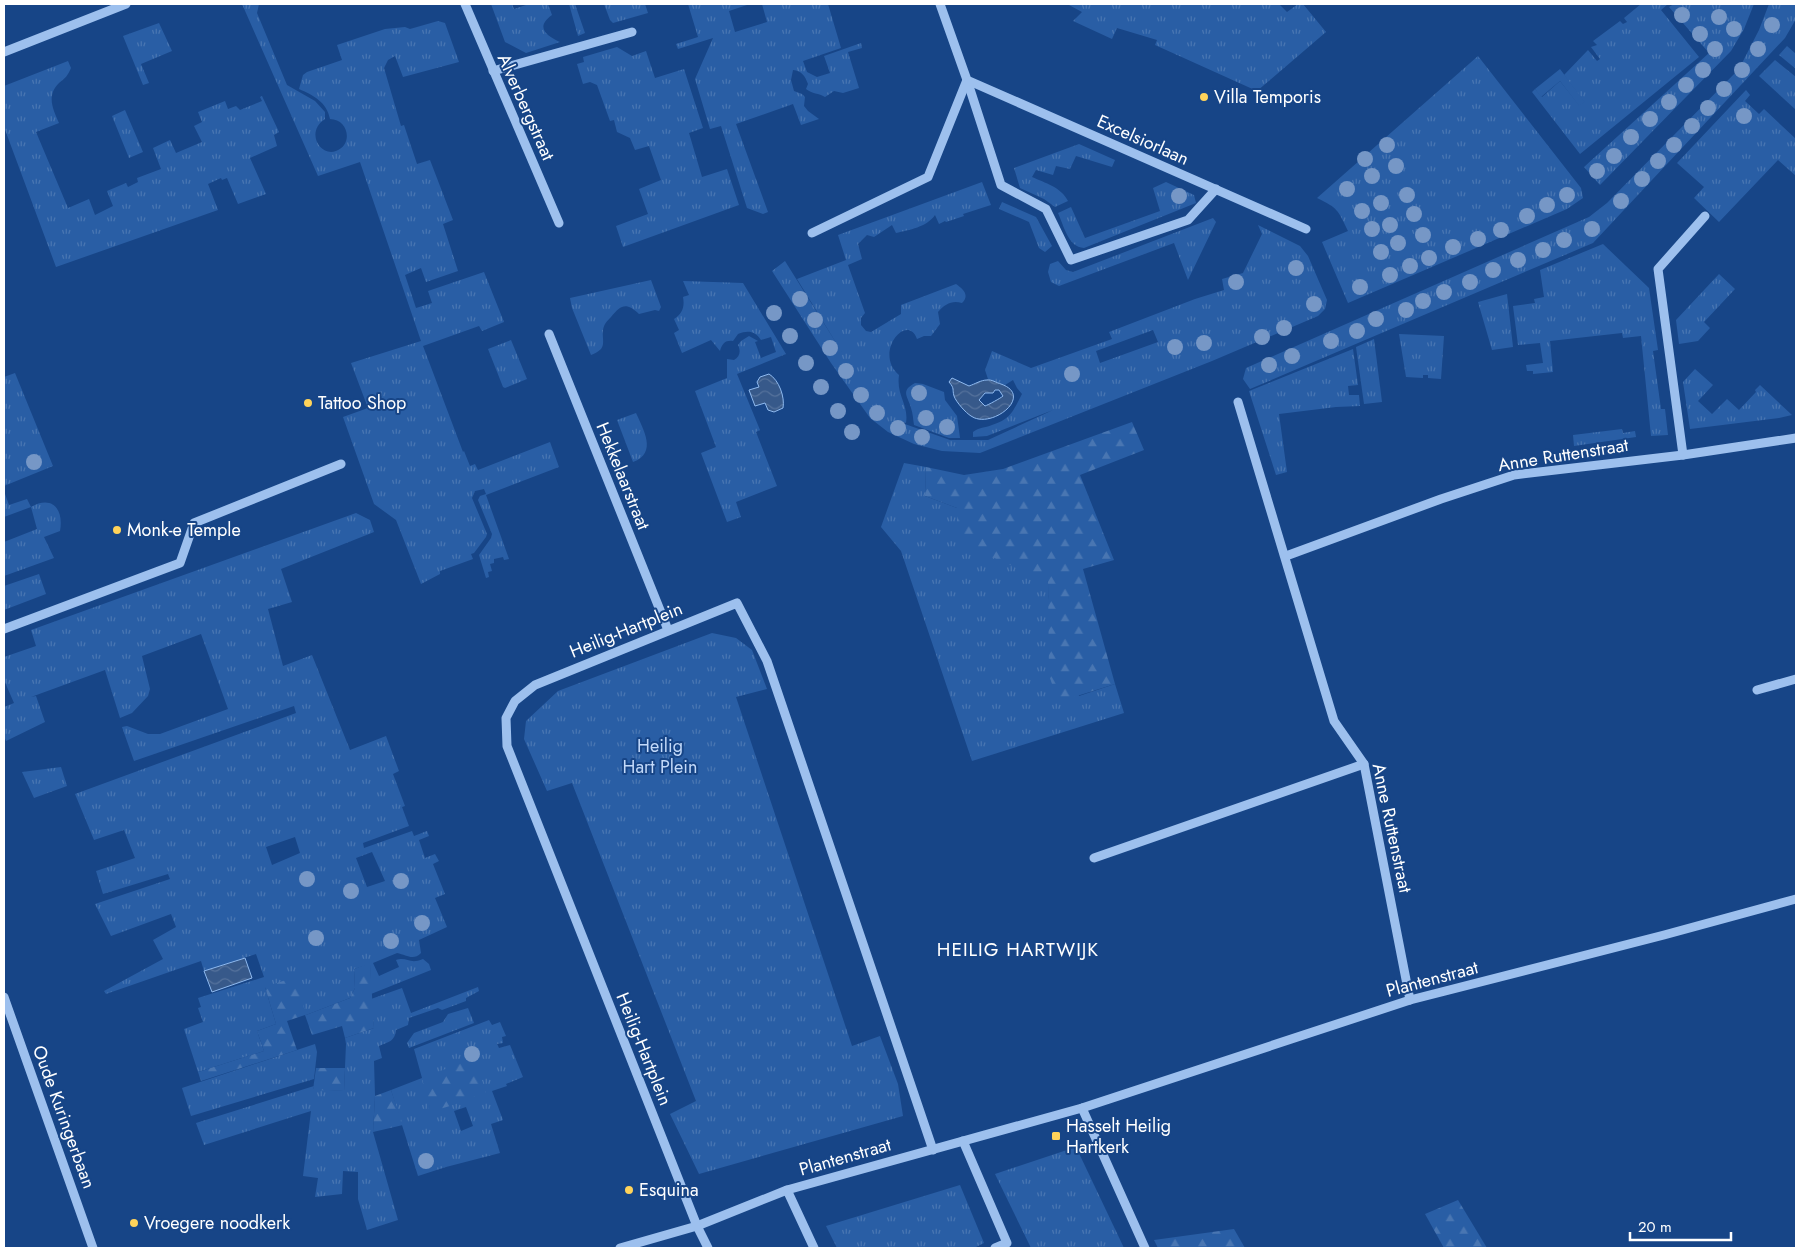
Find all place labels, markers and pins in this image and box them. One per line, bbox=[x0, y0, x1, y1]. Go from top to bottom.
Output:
place label: Villa Temporis bbox=[1214, 84, 1321, 110]
marker: Villa Temporis bbox=[1198, 91, 1210, 103]
place label: Tattoo Shop bbox=[318, 390, 406, 416]
marker: Tattoo Shop bbox=[302, 397, 314, 409]
place label: Monk-e Temple bbox=[127, 517, 241, 543]
marker: Monk-e Temple bbox=[111, 524, 123, 536]
place label: Hasselt Heilig Hartkerk bbox=[1066, 1113, 1171, 1160]
marker: Hasselt Heilig Hartkerk bbox=[1050, 1130, 1062, 1142]
place label: Esquina bbox=[639, 1177, 699, 1203]
marker: Esquina bbox=[623, 1184, 635, 1196]
place label: Vroegere noodkerk bbox=[144, 1210, 290, 1236]
marker: Vroegere noodkerk bbox=[128, 1217, 140, 1229]

